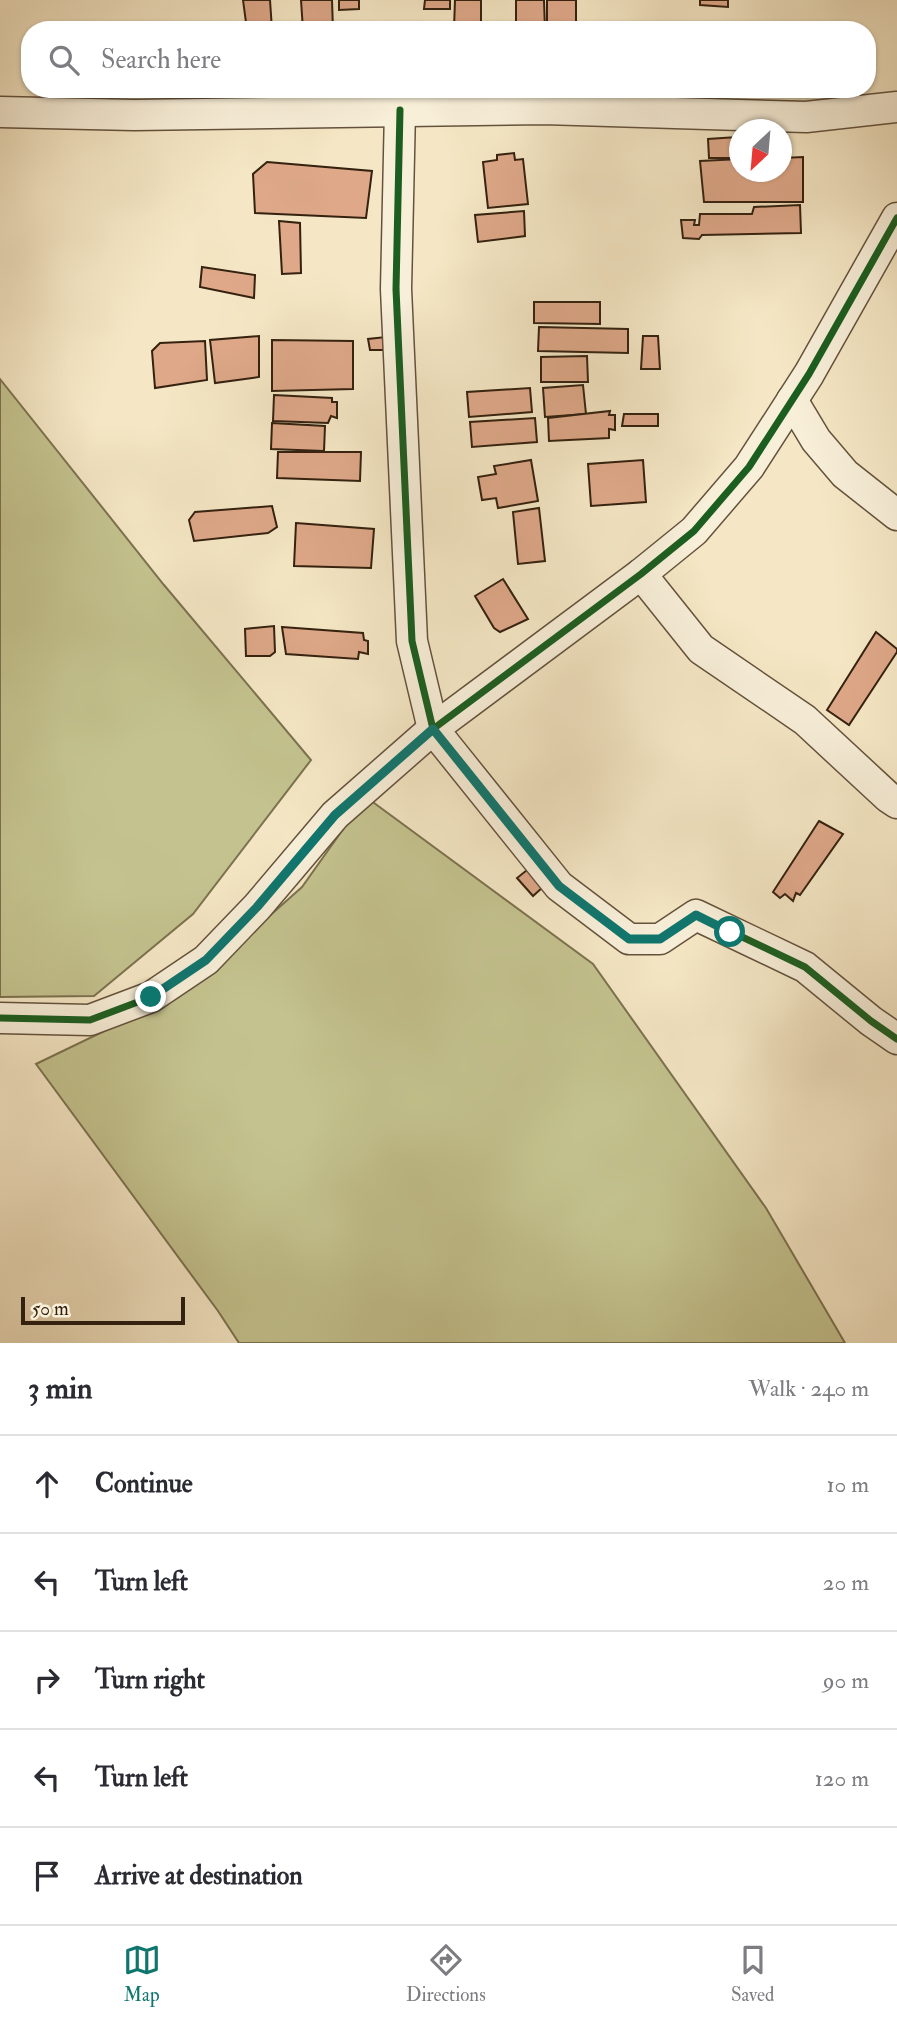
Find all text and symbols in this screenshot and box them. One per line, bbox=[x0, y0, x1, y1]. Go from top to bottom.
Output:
search box bbox=[21, 21, 876, 98]
icon: search bbox=[45, 41, 83, 79]
text: Search here bbox=[101, 44, 221, 76]
north arrow bbox=[729, 119, 792, 182]
route start bbox=[714, 916, 745, 947]
route end bbox=[135, 981, 166, 1012]
scale bar bbox=[21, 1294, 186, 1326]
text: 50 m bbox=[32, 1297, 69, 1321]
text: 3 min bbox=[28, 1370, 93, 1407]
text: Walk · 240 m bbox=[749, 1374, 869, 1403]
icon: ahead bbox=[28, 1465, 66, 1503]
text: Continue bbox=[95, 1468, 193, 1500]
text: 10 m bbox=[826, 1470, 869, 1499]
icon: left bbox=[28, 1563, 66, 1601]
text: Turn left bbox=[95, 1566, 188, 1598]
text: 20 m bbox=[823, 1568, 869, 1597]
icon: right bbox=[28, 1661, 66, 1699]
text: Turn right bbox=[95, 1664, 205, 1696]
text: 90 m bbox=[823, 1666, 869, 1695]
icon: left bbox=[28, 1759, 66, 1797]
text: Turn left bbox=[95, 1762, 188, 1794]
text: 120 m bbox=[815, 1764, 869, 1793]
icon: arrive bbox=[28, 1857, 66, 1895]
text: Arrive at destination bbox=[95, 1860, 303, 1892]
tab: Map bbox=[123, 1941, 161, 2007]
tab: Directions bbox=[406, 1941, 486, 2007]
tab: Saved bbox=[731, 1941, 774, 2007]

